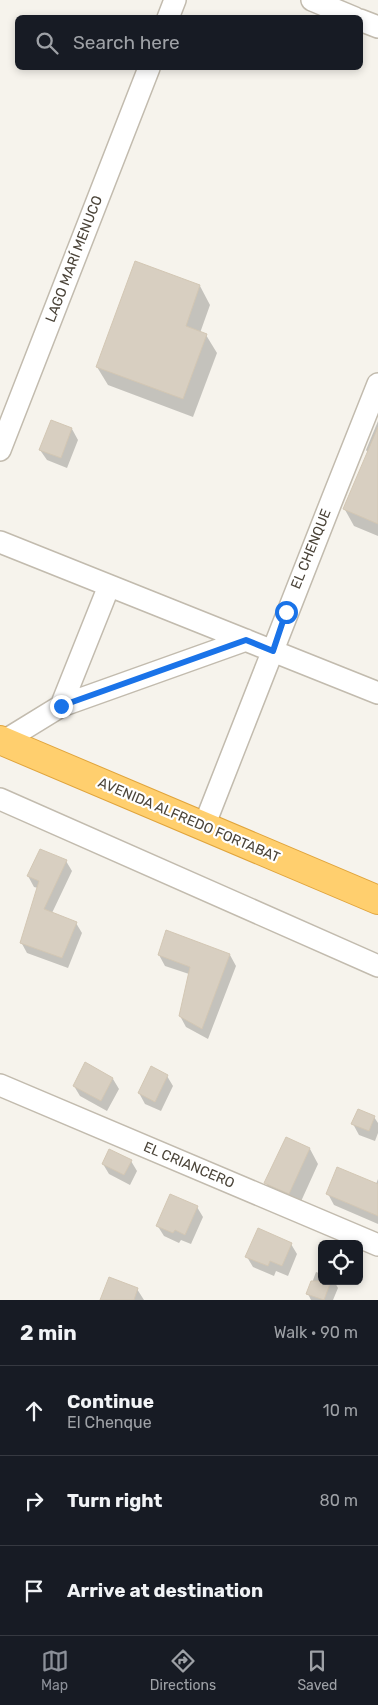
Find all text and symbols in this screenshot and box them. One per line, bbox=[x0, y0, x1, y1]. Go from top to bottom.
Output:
search box bbox=[15, 15, 363, 70]
icon: search bbox=[33, 29, 61, 57]
text: Search here bbox=[73, 31, 180, 54]
street label: LAGO MARÍ MENUCO bbox=[41, 193, 106, 325]
street label: EL CHENQUE bbox=[287, 507, 335, 591]
route start bbox=[275, 601, 298, 624]
route end bbox=[50, 695, 73, 718]
street label: AVENIDA ALFREDO FORTABAT bbox=[96, 774, 282, 866]
street label: EL CRIANCERO bbox=[141, 1138, 237, 1192]
map controls bbox=[318, 1240, 363, 1285]
button: locate bbox=[318, 1240, 363, 1285]
text: 2 min bbox=[20, 1320, 77, 1345]
text: Walk · 90 m bbox=[274, 1323, 358, 1342]
text: Continue bbox=[67, 1390, 154, 1413]
icon: ahead bbox=[20, 1397, 48, 1425]
text: 10 m bbox=[323, 1401, 358, 1420]
text: El Chenque bbox=[67, 1413, 152, 1432]
icon: right bbox=[20, 1487, 48, 1515]
text: Turn right bbox=[67, 1489, 162, 1512]
text: 80 m bbox=[320, 1491, 358, 1510]
icon: arrive bbox=[20, 1577, 48, 1605]
text: Arrive at destination bbox=[67, 1579, 263, 1602]
tab: Map bbox=[41, 1647, 69, 1694]
tab: Directions bbox=[150, 1647, 216, 1694]
tab: Saved bbox=[297, 1647, 337, 1694]

